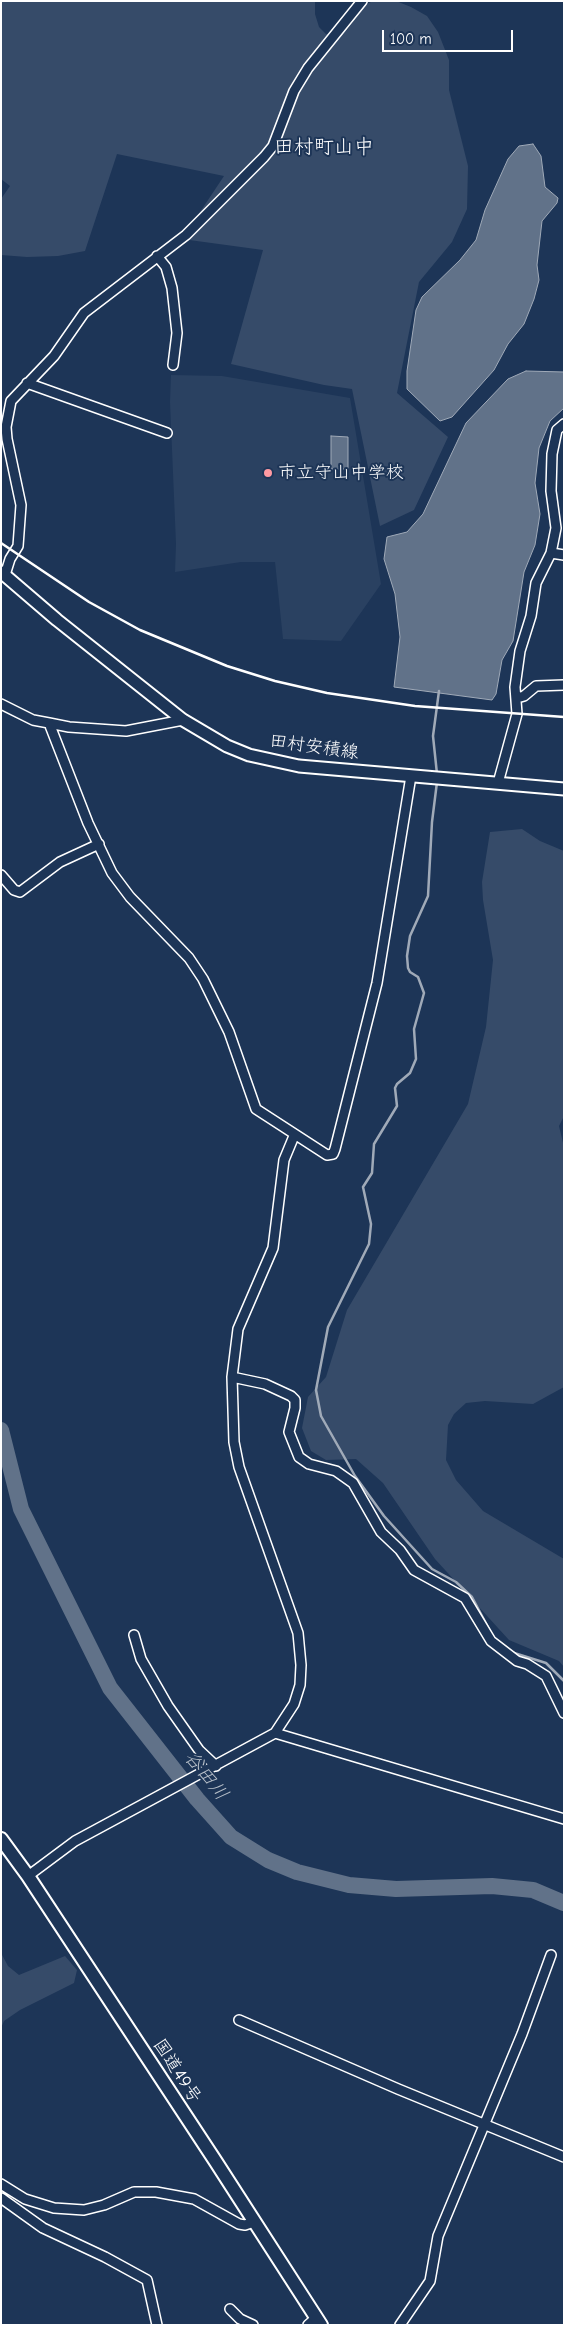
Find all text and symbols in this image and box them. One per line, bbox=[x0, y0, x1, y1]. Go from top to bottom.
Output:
scale bar bbox=[385, 20, 516, 52]
text: 100 m bbox=[390, 30, 432, 48]
district label: 田村町山中 bbox=[274, 135, 374, 159]
place label: 市立守山中学校 bbox=[278, 462, 404, 484]
marker: 市立守山中学校 bbox=[262, 467, 274, 479]
street label: 田村安積線 bbox=[268, 730, 360, 764]
water label: 谷田川 bbox=[179, 1747, 233, 1805]
street label: 国道49号 bbox=[148, 2035, 206, 2107]

